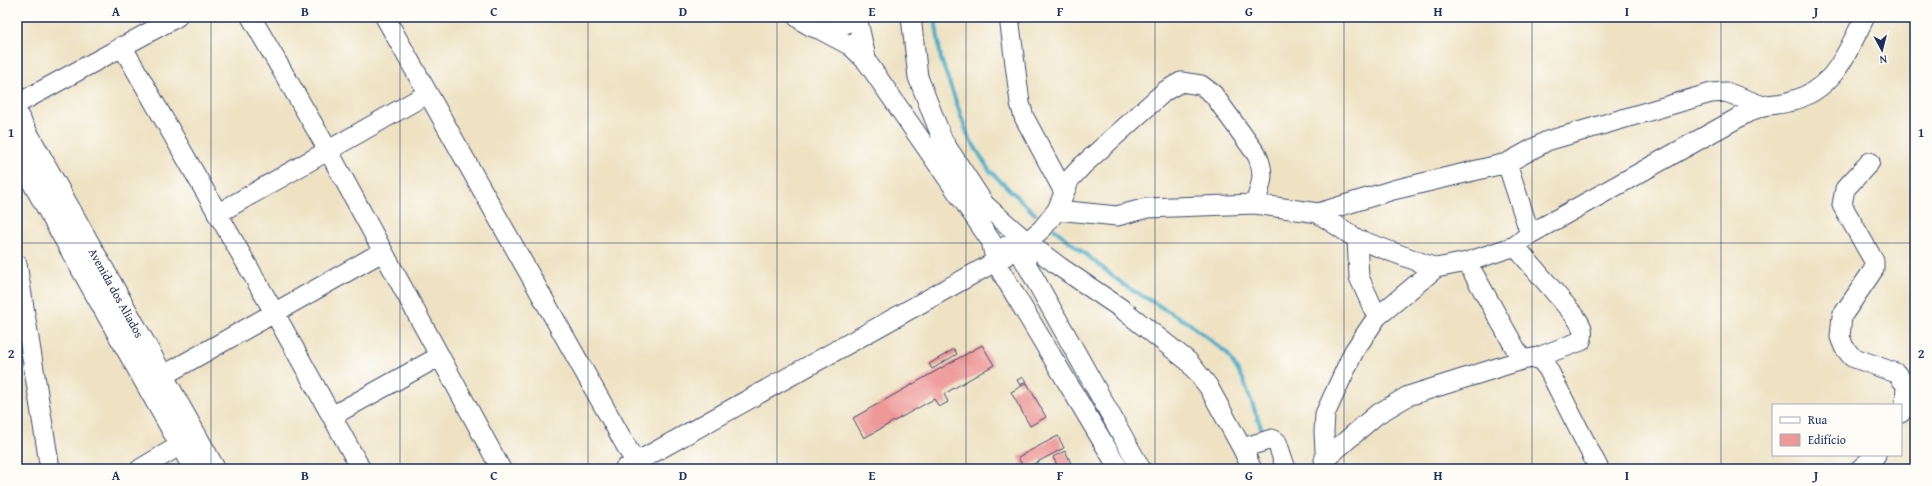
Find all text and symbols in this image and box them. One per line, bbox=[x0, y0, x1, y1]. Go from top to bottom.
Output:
text: A bbox=[112, 2, 121, 21]
text: B bbox=[301, 2, 309, 21]
text: C bbox=[490, 2, 498, 21]
text: D bbox=[679, 2, 687, 21]
text: E bbox=[869, 2, 876, 21]
text: F bbox=[1057, 2, 1064, 21]
text: G bbox=[1245, 2, 1253, 21]
text: H bbox=[1433, 2, 1443, 21]
text: I bbox=[1625, 2, 1629, 21]
text: J bbox=[1812, 2, 1819, 21]
north arrow bbox=[1862, 30, 1902, 70]
text: N bbox=[1878, 52, 1888, 68]
text: 1 bbox=[8, 123, 14, 142]
text: 1 bbox=[1918, 123, 1924, 142]
street label: Avenida dos Aliados bbox=[85, 245, 148, 341]
text: 2 bbox=[8, 344, 15, 363]
text: 2 bbox=[1918, 344, 1925, 363]
legend bbox=[1772, 404, 1902, 456]
text: Rua bbox=[1808, 411, 1827, 428]
text: Edifício bbox=[1808, 431, 1846, 448]
text: A bbox=[112, 466, 121, 485]
text: B bbox=[301, 466, 309, 485]
text: C bbox=[490, 466, 498, 485]
text: D bbox=[679, 466, 687, 485]
text: E bbox=[869, 466, 876, 485]
text: F bbox=[1057, 466, 1064, 485]
text: G bbox=[1245, 466, 1253, 485]
text: H bbox=[1433, 466, 1443, 485]
text: I bbox=[1625, 466, 1629, 485]
text: J bbox=[1812, 466, 1819, 485]

